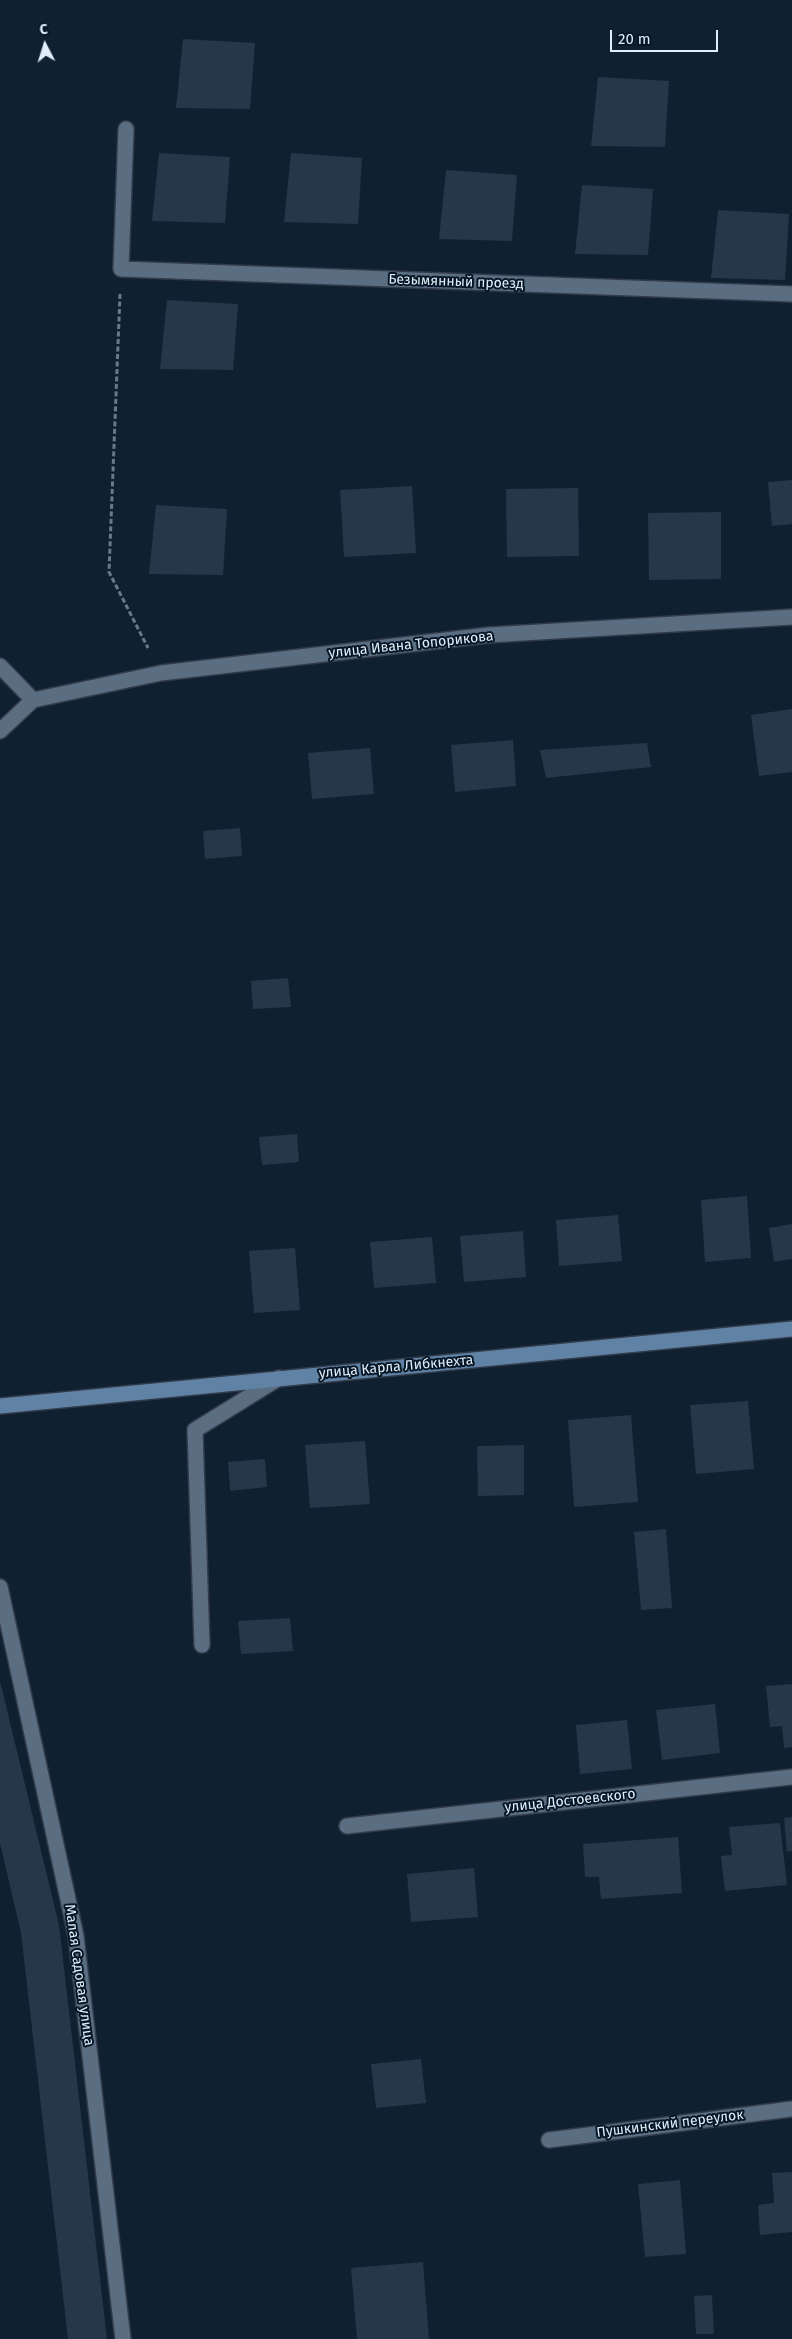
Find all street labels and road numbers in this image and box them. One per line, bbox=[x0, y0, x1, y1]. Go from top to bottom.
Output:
street label: Безымянный проезд bbox=[388, 271, 524, 293]
street label: улица Ивана Топорикова bbox=[328, 628, 494, 662]
street label: улица Карла Либкнехта bbox=[318, 1352, 474, 1382]
street label: улица Достоевского bbox=[504, 1786, 636, 1816]
street label: Малая Садовая улица bbox=[61, 1903, 97, 2047]
street label: Пушкинский переулок bbox=[596, 2107, 744, 2141]

